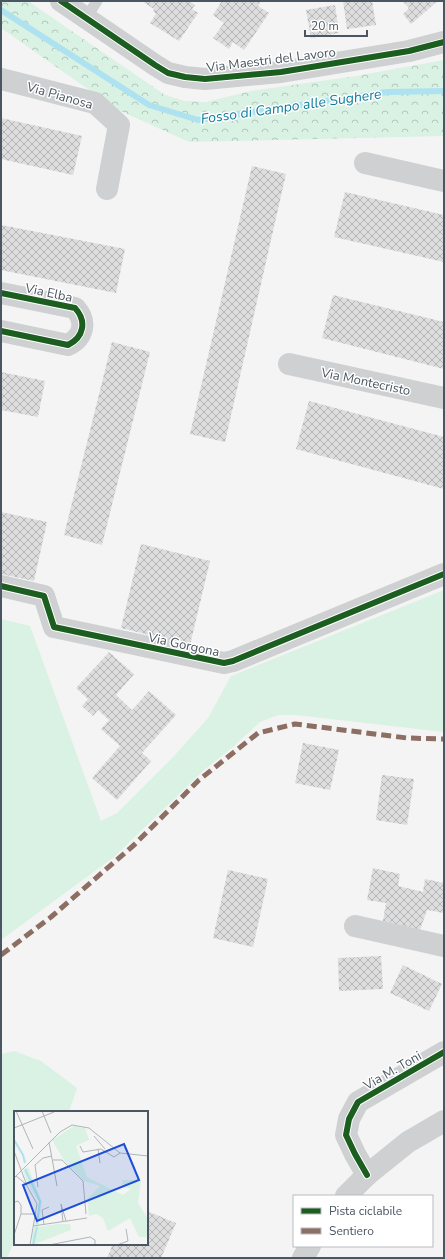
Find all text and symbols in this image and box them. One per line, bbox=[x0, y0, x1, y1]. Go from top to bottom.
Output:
scale bar bbox=[305, 12, 367, 38]
text: 20 m bbox=[311, 18, 339, 34]
street label: Via Maestri del Lavoro bbox=[204, 43, 337, 77]
street label: Via Pianosa bbox=[24, 78, 95, 114]
water label: Fosso di Campo alle Sughere bbox=[199, 84, 383, 129]
street label: Via Elba bbox=[22, 279, 74, 307]
street label: Via Montecristo bbox=[318, 364, 412, 400]
street label: Via Gorgona bbox=[145, 628, 221, 661]
street label: Via M. Toni bbox=[359, 1047, 425, 1095]
inset map bbox=[14, 1111, 148, 1245]
legend bbox=[293, 1195, 433, 1247]
text: Pista ciclabile bbox=[329, 1203, 402, 1219]
text: Sentiero bbox=[329, 1223, 374, 1239]

